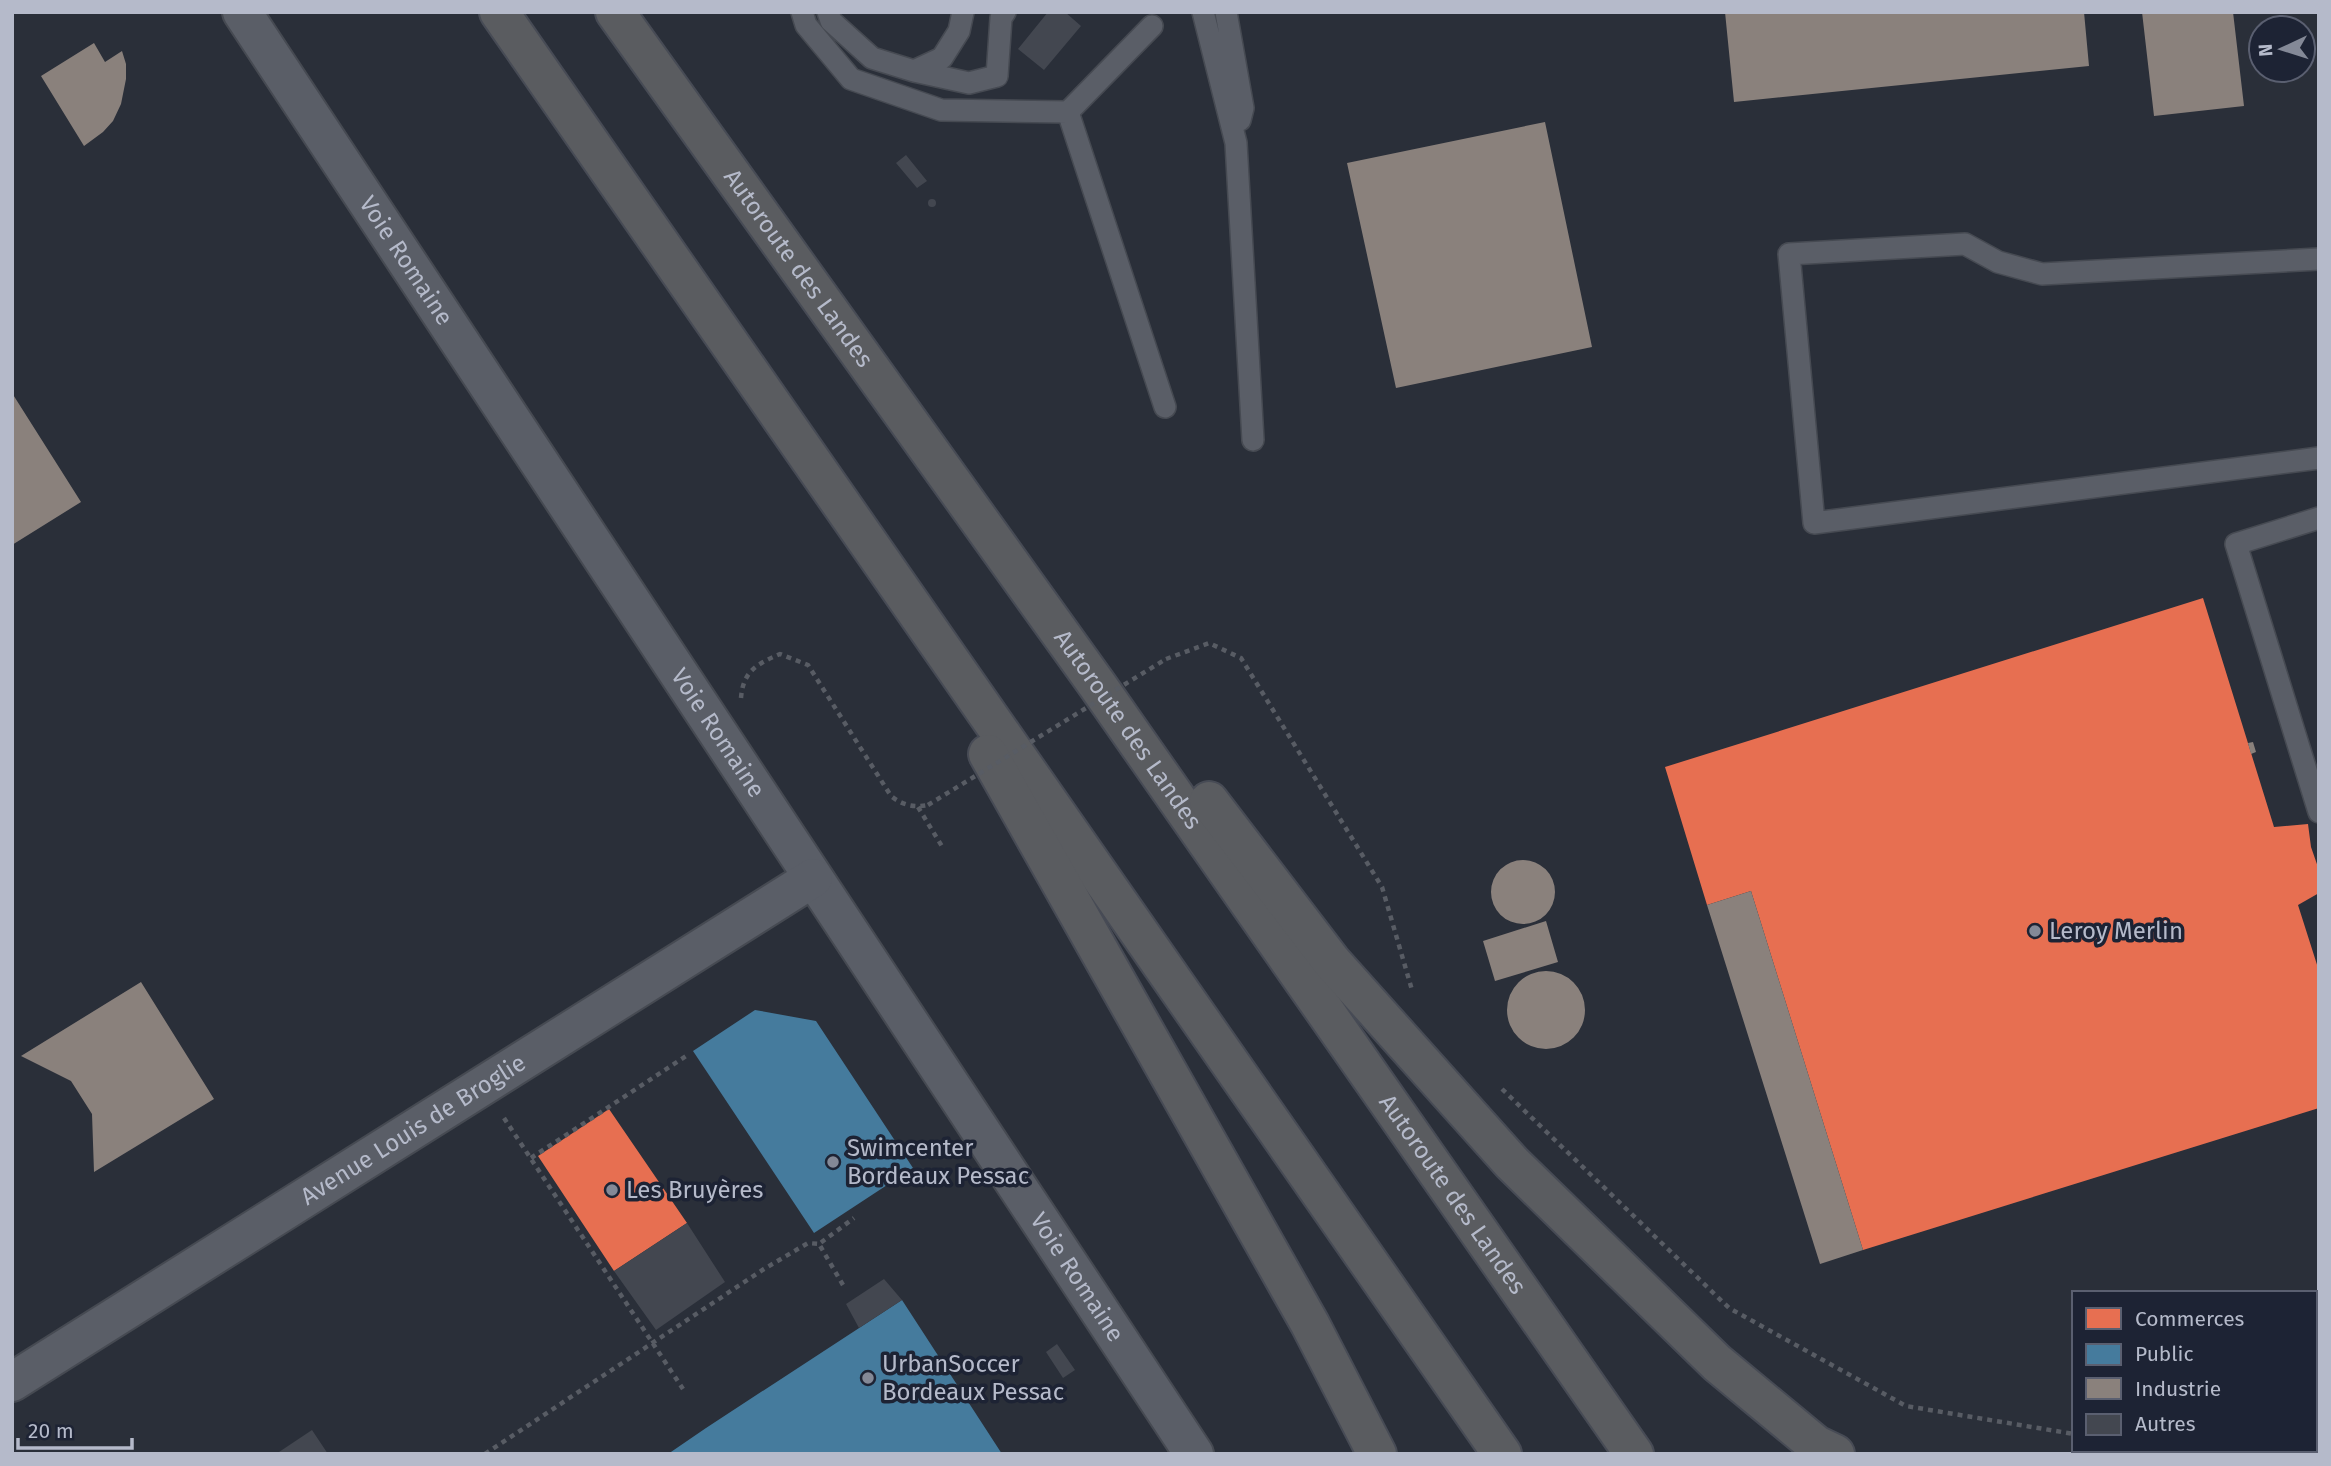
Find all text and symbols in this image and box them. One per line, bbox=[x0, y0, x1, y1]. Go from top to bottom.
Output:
north arrow bbox=[2247, 14, 2317, 84]
text: N bbox=[2254, 43, 2277, 57]
street label: Autoroute des Landes bbox=[718, 164, 879, 373]
street label: Voie Romaine bbox=[354, 191, 459, 331]
street label: Autoroute des Landes bbox=[1048, 624, 1208, 834]
street label: Voie Romaine bbox=[665, 663, 771, 803]
place label: Leroy Merlin bbox=[2049, 917, 2183, 945]
marker: Leroy Merlin bbox=[2027, 923, 2043, 939]
street label: Avenue Louis de Broglie bbox=[296, 1048, 531, 1211]
street label: Autoroute des Landes bbox=[1373, 1089, 1532, 1299]
place label: Swimcenter Bordeaux Pessac bbox=[847, 1134, 1029, 1190]
marker: Swimcenter Bordeaux Pessac bbox=[825, 1154, 841, 1170]
place label: Les Bruyères bbox=[626, 1176, 763, 1204]
marker: Les Bruyères bbox=[604, 1182, 620, 1198]
street label: Voie Romaine bbox=[1025, 1207, 1130, 1347]
legend bbox=[2072, 1291, 2317, 1452]
text: Commerces bbox=[2135, 1306, 2245, 1332]
text: Public bbox=[2135, 1341, 2193, 1367]
place label: UrbanSoccer Bordeaux Pessac bbox=[882, 1350, 1064, 1406]
marker: UrbanSoccer Bordeaux Pessac bbox=[860, 1370, 876, 1386]
text: Industrie bbox=[2135, 1376, 2221, 1402]
scale bar bbox=[18, 1406, 131, 1450]
text: Autres bbox=[2135, 1411, 2196, 1437]
text: 20 m bbox=[28, 1418, 74, 1444]

